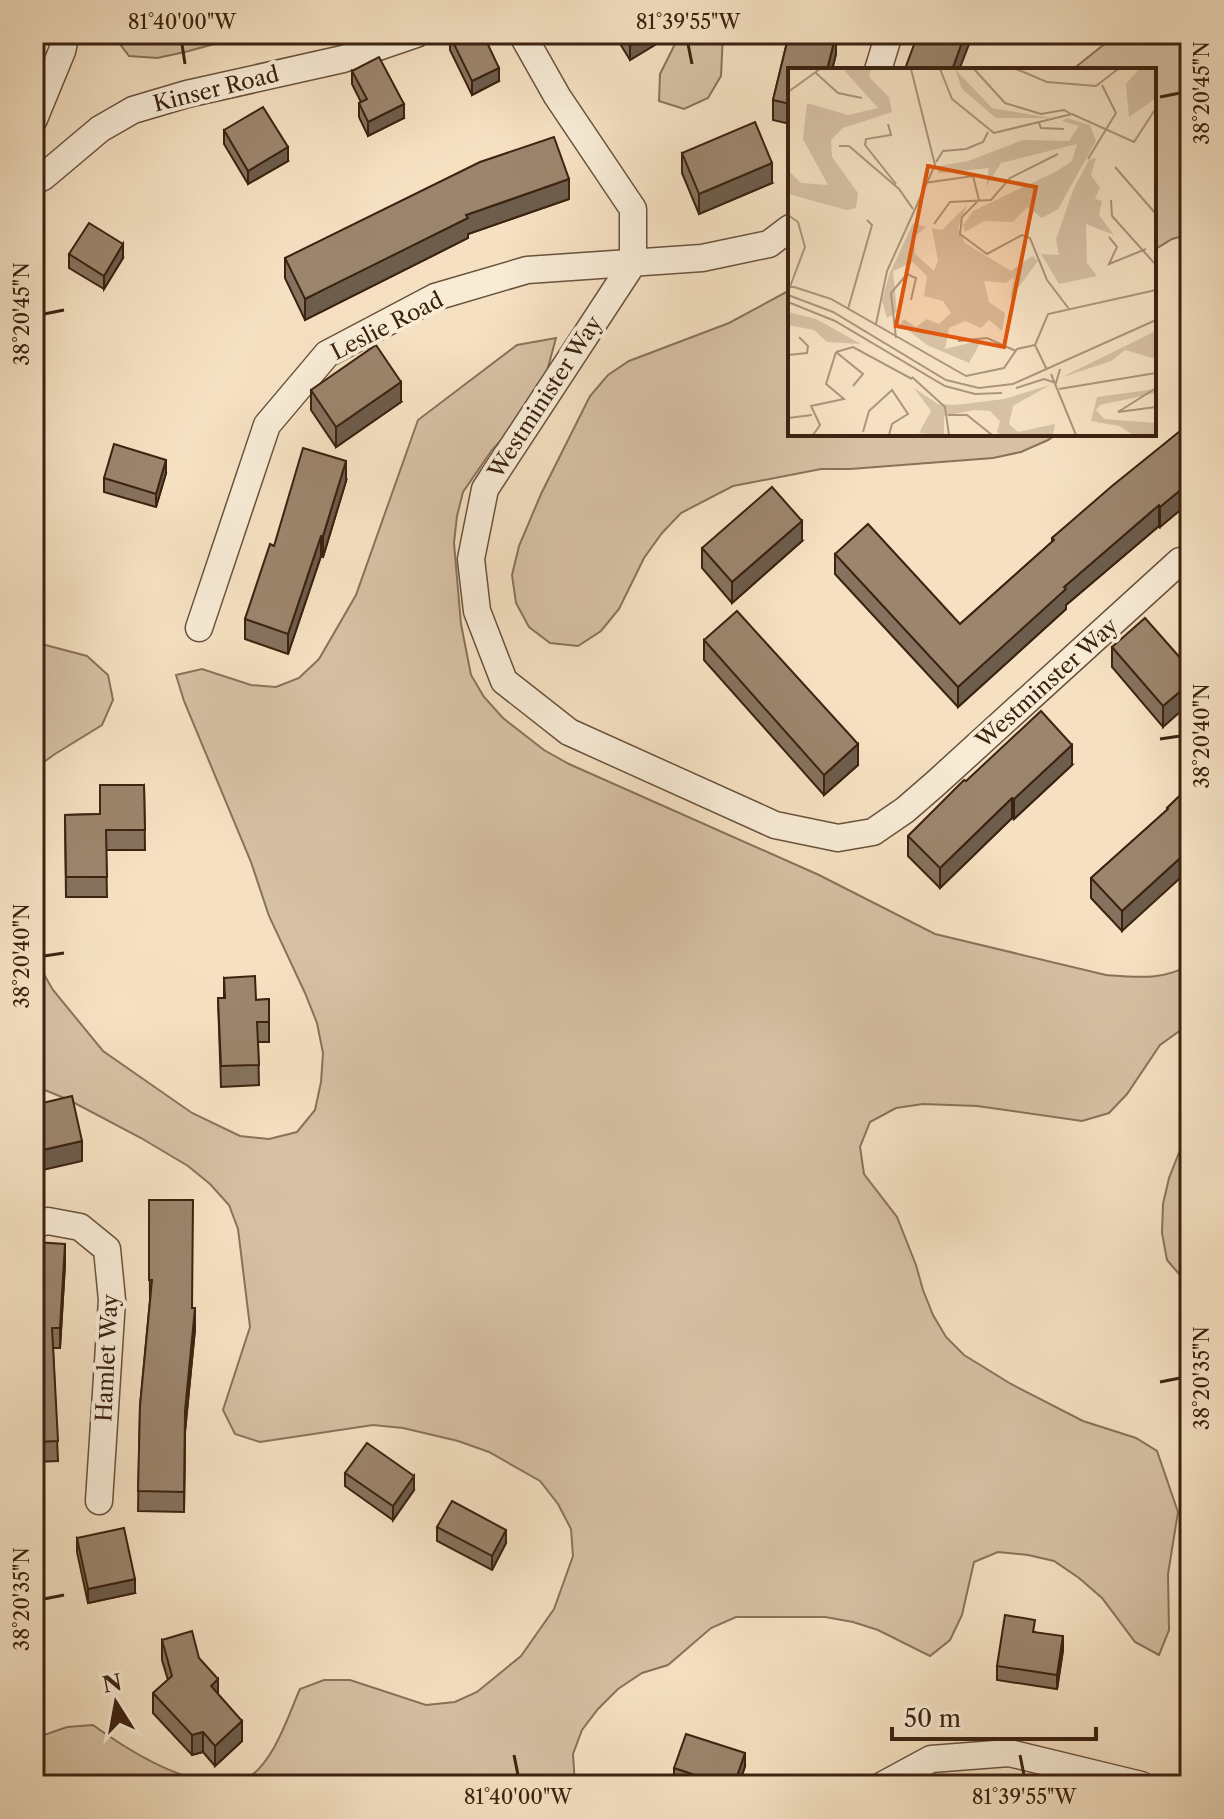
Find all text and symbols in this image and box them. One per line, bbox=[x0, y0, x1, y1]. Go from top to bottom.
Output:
text: 81°40'00"W bbox=[128, 10, 237, 34]
text: 81°39'55"W bbox=[636, 10, 741, 34]
text: 38°20'45"N bbox=[1190, 41, 1214, 145]
street label: Kinser Road bbox=[150, 60, 282, 118]
inset map bbox=[788, 68, 1156, 436]
text: 38°20'45"N bbox=[10, 262, 34, 366]
street label: Leslie Road bbox=[326, 286, 448, 366]
street label: Westminister Way bbox=[482, 310, 608, 484]
street label: Westminster Way bbox=[970, 612, 1124, 754]
text: 38°20'40"N bbox=[1190, 683, 1214, 789]
text: 38°20'40"N bbox=[10, 903, 34, 1009]
street label: Hamlet Way bbox=[90, 1293, 124, 1423]
text: 38°20'35"N bbox=[1190, 1326, 1214, 1430]
text: 38°20'35"N bbox=[10, 1547, 34, 1651]
north arrow bbox=[76, 1663, 156, 1743]
text: N bbox=[100, 1669, 124, 1699]
scale bar bbox=[892, 1691, 1096, 1741]
text: 50 m bbox=[904, 1704, 961, 1733]
text: 81°40'00"W bbox=[464, 1785, 573, 1809]
text: 81°39'55"W bbox=[972, 1785, 1077, 1809]

